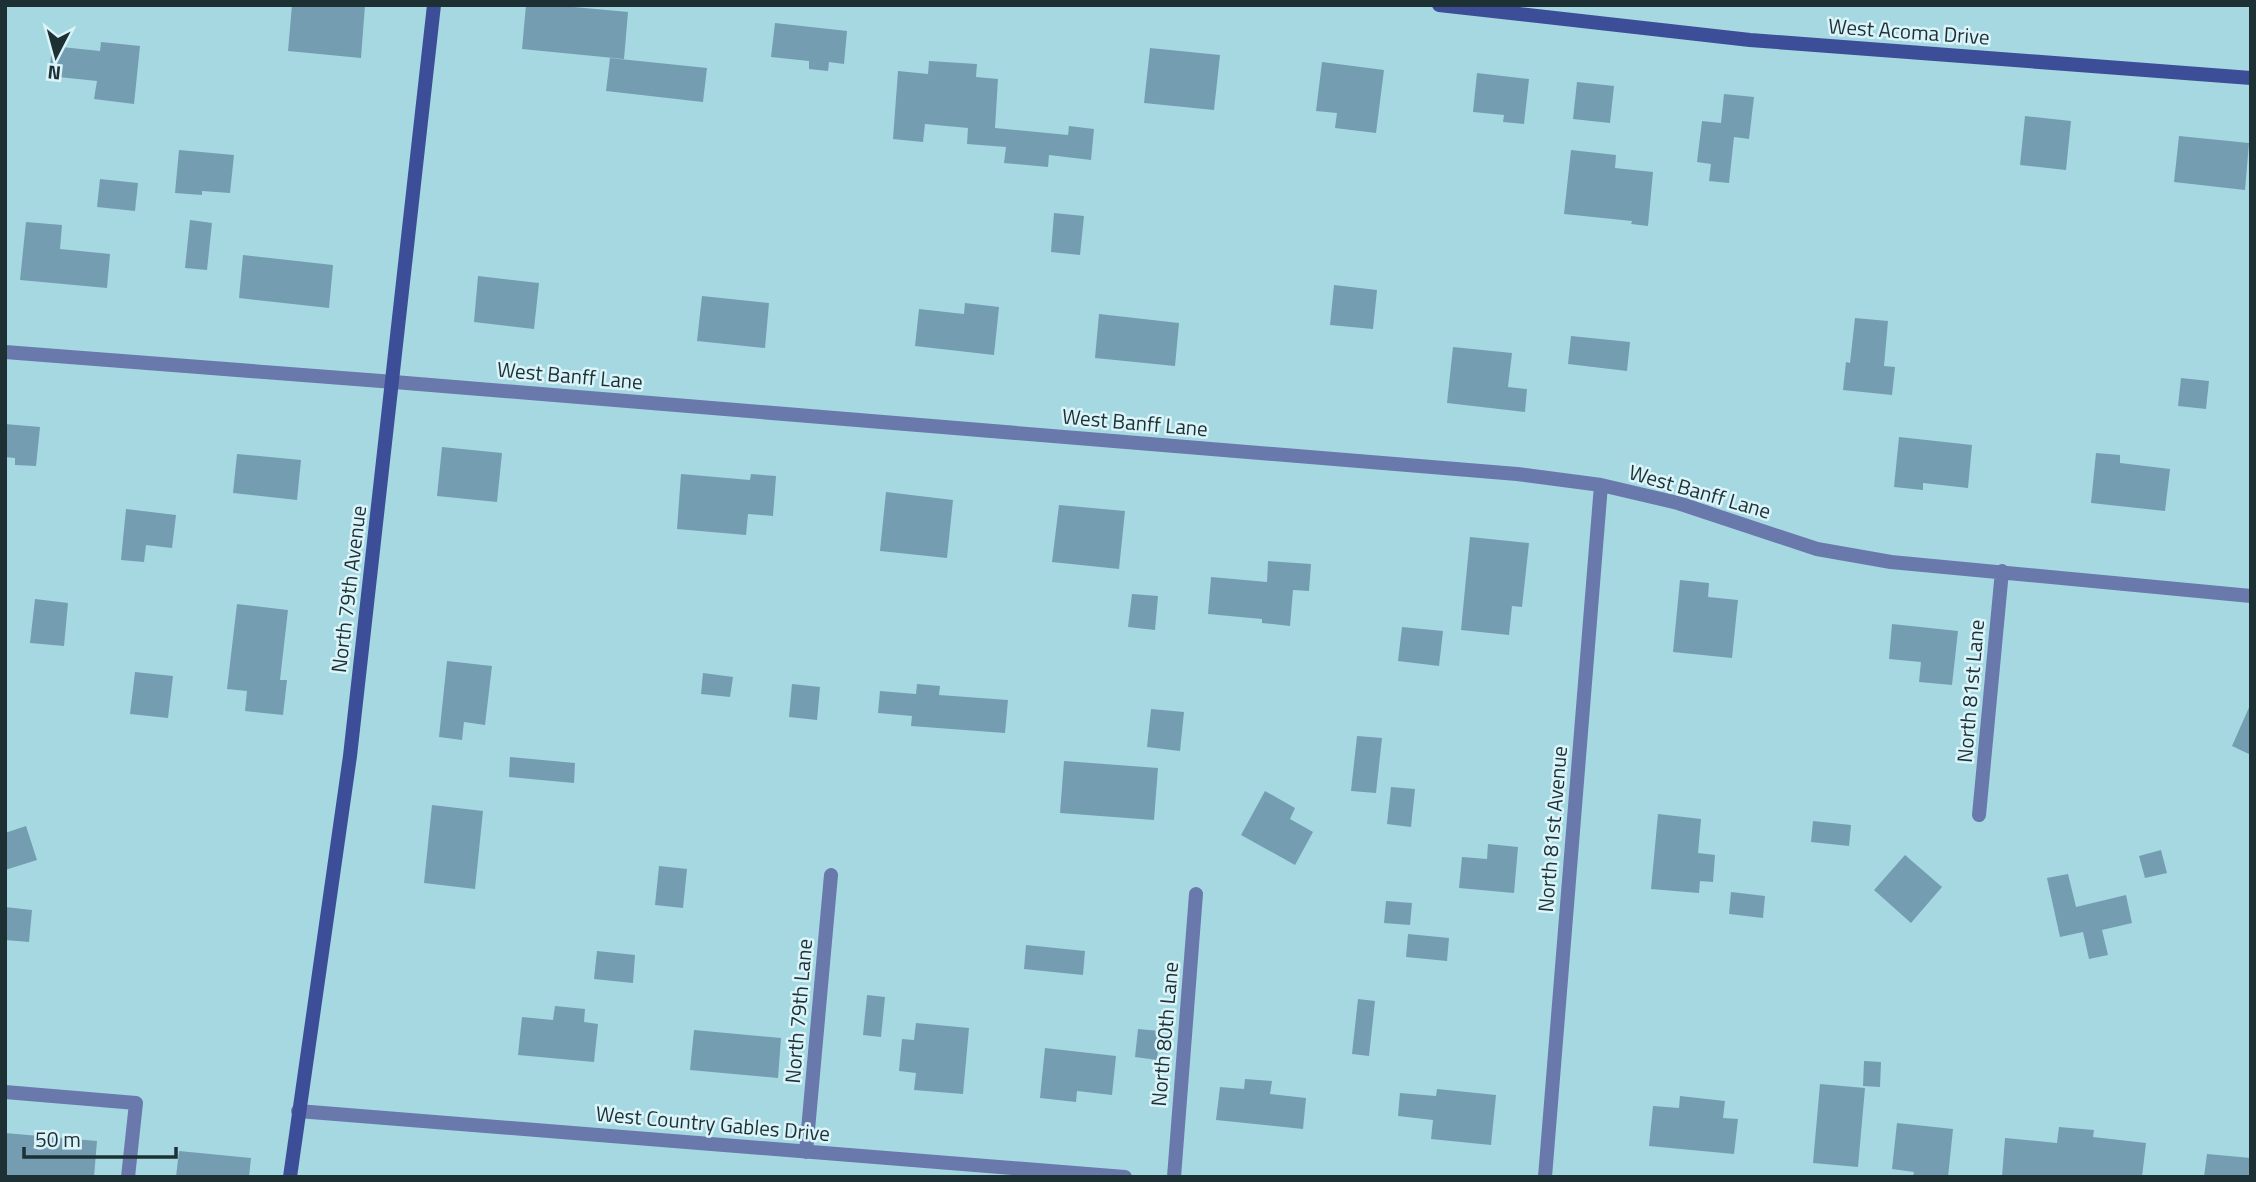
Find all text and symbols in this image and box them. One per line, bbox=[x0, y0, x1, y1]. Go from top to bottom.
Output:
street label: West Acoma Drive bbox=[1827, 9, 1991, 53]
north arrow bbox=[21, 21, 91, 91]
text: N bbox=[46, 58, 62, 89]
street label: West Banff Lane bbox=[496, 353, 644, 397]
street label: West Banff Lane bbox=[1061, 400, 1209, 444]
street label: West Banff Lane bbox=[1625, 455, 1775, 527]
street label: North 79th Avenue bbox=[322, 504, 374, 674]
street label: North 81st Lane bbox=[1948, 618, 1992, 764]
street label: North 81st Avenue bbox=[1529, 745, 1575, 913]
street label: North 79th Lane bbox=[776, 937, 820, 1085]
street label: North 80th Lane bbox=[1142, 960, 1186, 1108]
street label: West Country Gables Drive bbox=[595, 1097, 831, 1149]
scale bar bbox=[24, 1116, 177, 1160]
text: 50 m bbox=[35, 1123, 81, 1155]

